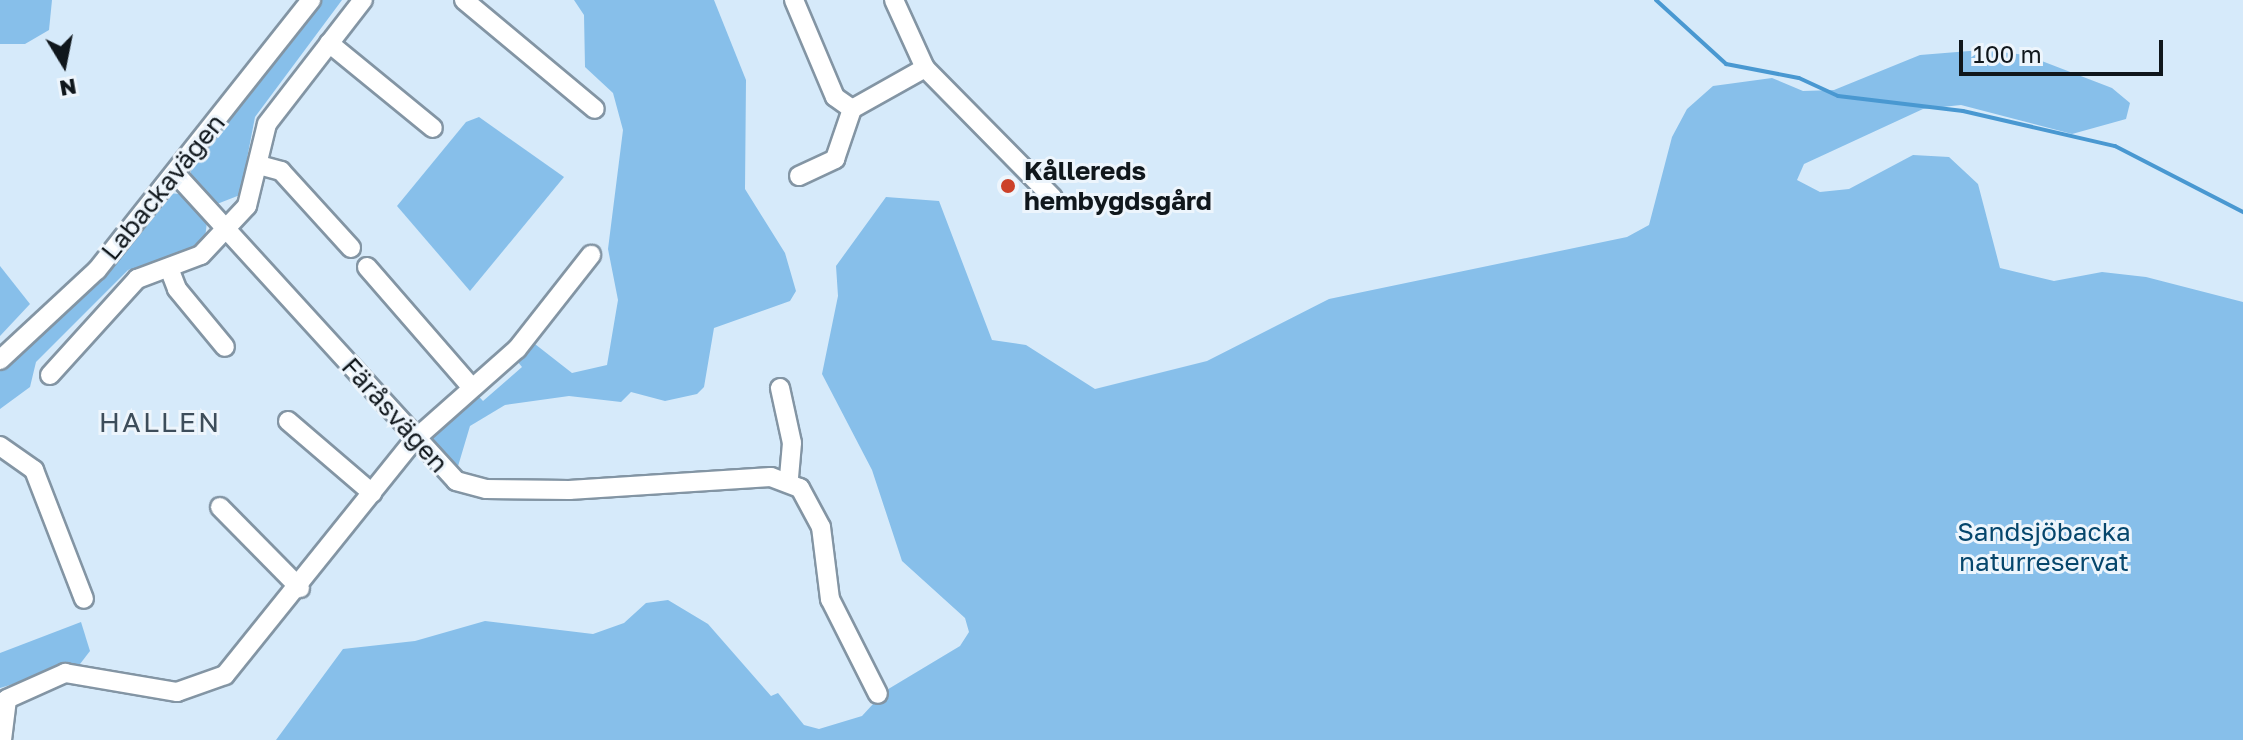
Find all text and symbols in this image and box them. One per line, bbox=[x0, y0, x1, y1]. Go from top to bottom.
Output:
north arrow bbox=[24, 24, 104, 104]
scale bar bbox=[1963, 24, 2167, 74]
text: 100 m bbox=[1973, 39, 2042, 68]
text: N bbox=[58, 73, 79, 103]
street label: Labackavägen bbox=[95, 108, 231, 266]
place label: Kållereds hembygdsgård bbox=[1024, 155, 1212, 216]
marker: Kållereds hembygdsgård bbox=[999, 177, 1017, 195]
street label: Färåsvägen bbox=[335, 351, 455, 479]
district label: HALLEN bbox=[99, 405, 221, 439]
park label: Sandsjöbacka naturreservat bbox=[1957, 516, 2131, 578]

